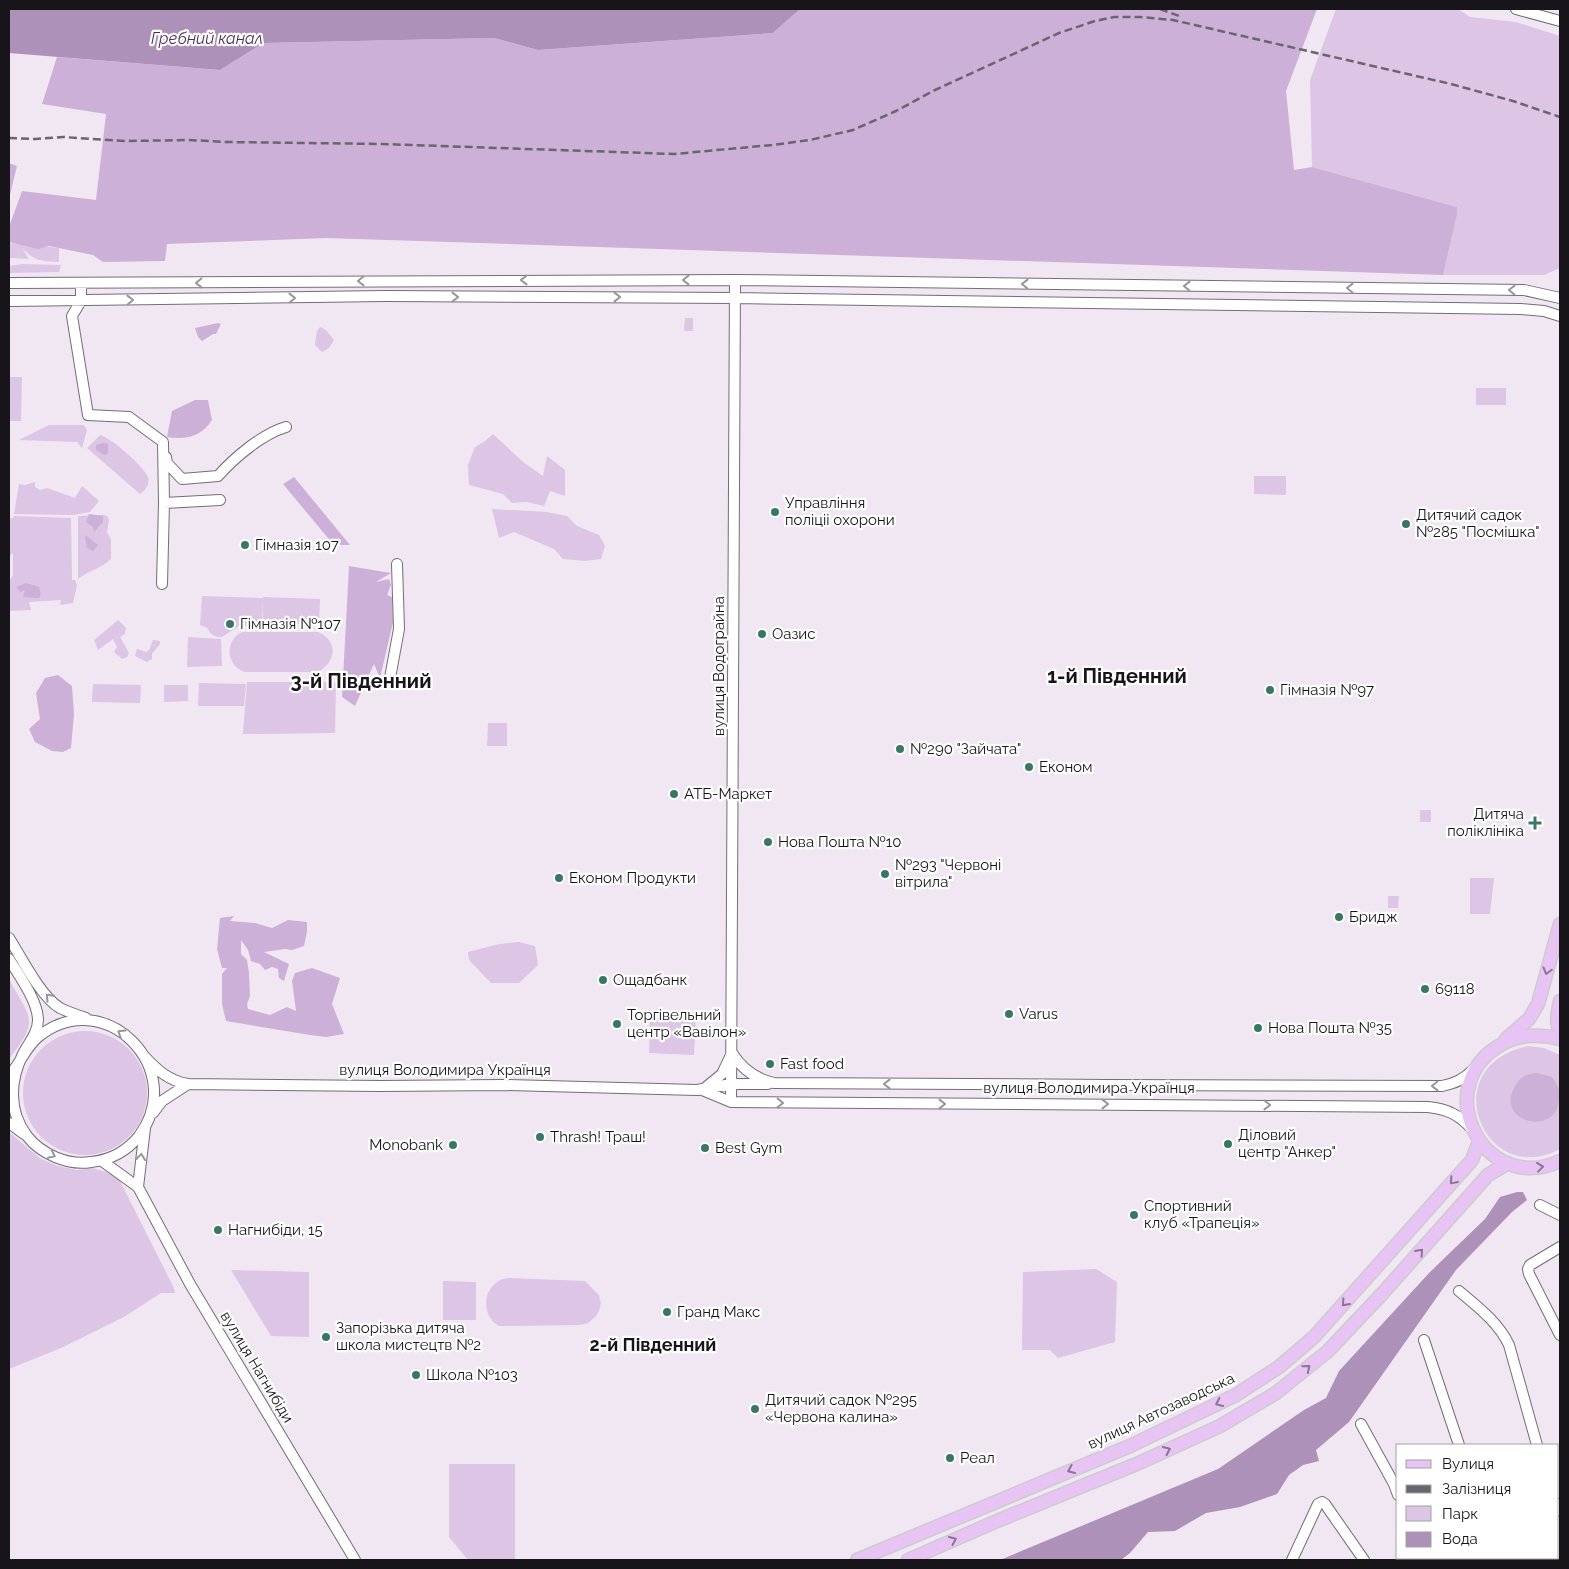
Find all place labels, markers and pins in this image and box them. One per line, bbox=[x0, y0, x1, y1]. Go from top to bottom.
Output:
place label: Управлiння полiцii охорони bbox=[785, 494, 895, 529]
marker: Управлiння полiцii охорони bbox=[769, 506, 781, 518]
place label: Дитячий садок №285 "Посмішка" bbox=[1416, 506, 1540, 541]
marker: Дитячий садок №285 "Посмішка" bbox=[1400, 518, 1412, 530]
place label: Гімназія 107 bbox=[255, 536, 339, 554]
marker: Гімназія 107 bbox=[239, 539, 251, 551]
place label: Гімназія №107 bbox=[240, 615, 341, 633]
marker: Гімназія №107 bbox=[224, 618, 236, 630]
place label: Оазис bbox=[772, 625, 815, 643]
marker: Оазис bbox=[756, 628, 768, 640]
place label: Гімназія №97 bbox=[1280, 681, 1374, 699]
marker: Гімназія №97 bbox=[1264, 684, 1276, 696]
place label: №290 "Зайчата" bbox=[910, 740, 1021, 758]
marker: №290 "Зайчата" bbox=[894, 743, 906, 755]
place label: Економ bbox=[1039, 758, 1093, 776]
marker: Економ bbox=[1023, 761, 1035, 773]
place label: АТБ-Маркет bbox=[684, 785, 772, 803]
marker: АТБ-Маркет bbox=[668, 788, 680, 800]
place label: Дитяча поліклініка bbox=[1447, 805, 1524, 840]
marker: Дитяча поліклініка bbox=[1528, 816, 1542, 830]
place label: Нова Пошта №10 bbox=[778, 833, 901, 851]
marker: Нова Пошта №10 bbox=[762, 836, 774, 848]
place label: №293 "Червоні вітрила" bbox=[895, 856, 1001, 891]
marker: №293 "Червоні вітрила" bbox=[879, 868, 891, 880]
place label: Економ Продукти bbox=[569, 869, 696, 887]
marker: Економ Продукти bbox=[553, 872, 565, 884]
place label: Бридж bbox=[1349, 908, 1398, 926]
marker: Бридж bbox=[1333, 911, 1345, 923]
place label: Ощадбанк bbox=[613, 971, 687, 989]
marker: Ощадбанк bbox=[597, 974, 609, 986]
place label: 69118 bbox=[1435, 980, 1475, 998]
marker: 69118 bbox=[1419, 983, 1431, 995]
place label: Varus bbox=[1019, 1005, 1058, 1023]
place label: Торгівельний центр «Вавілон» bbox=[627, 1006, 746, 1041]
marker: Varus bbox=[1003, 1008, 1015, 1020]
marker: Торгівельний центр «Вавілон» bbox=[611, 1018, 623, 1030]
place label: Нова Пошта №35 bbox=[1268, 1019, 1392, 1037]
marker: Нова Пошта №35 bbox=[1252, 1022, 1264, 1034]
place label: Fast food bbox=[780, 1055, 844, 1073]
marker: Fast food bbox=[764, 1058, 776, 1070]
place label: Діловий центр "Анкер" bbox=[1238, 1126, 1336, 1161]
place label: Thrash! Траш! bbox=[550, 1128, 646, 1146]
marker: Thrash! Траш! bbox=[534, 1131, 546, 1143]
place label: Monobank bbox=[369, 1136, 443, 1154]
marker: Діловий центр "Анкер" bbox=[1222, 1138, 1234, 1150]
marker: Monobank bbox=[447, 1139, 459, 1151]
place label: Best Gym bbox=[715, 1139, 782, 1157]
marker: Best Gym bbox=[699, 1142, 711, 1154]
place label: Спортивний клуб «Трапеція» bbox=[1144, 1197, 1260, 1232]
marker: Спортивний клуб «Трапеція» bbox=[1128, 1209, 1140, 1221]
place label: Нагнибіди, 15 bbox=[228, 1221, 323, 1239]
marker: Нагнибіди, 15 bbox=[212, 1224, 224, 1236]
place label: Гранд Макс bbox=[677, 1303, 760, 1321]
marker: Гранд Макс bbox=[661, 1306, 673, 1318]
place label: Запорізька дитяча школа мистецтв №2 bbox=[336, 1319, 481, 1354]
marker: Запорізька дитяча школа мистецтв №2 bbox=[320, 1331, 332, 1343]
place label: Школа №103 bbox=[426, 1366, 518, 1384]
marker: Школа №103 bbox=[410, 1369, 422, 1381]
place label: Дитячий садок №295 «Червона калина» bbox=[765, 1391, 917, 1426]
marker: Дитячий садок №295 «Червона калина» bbox=[749, 1403, 761, 1415]
place label: Реал bbox=[960, 1449, 995, 1467]
marker: Реал bbox=[944, 1452, 956, 1464]

